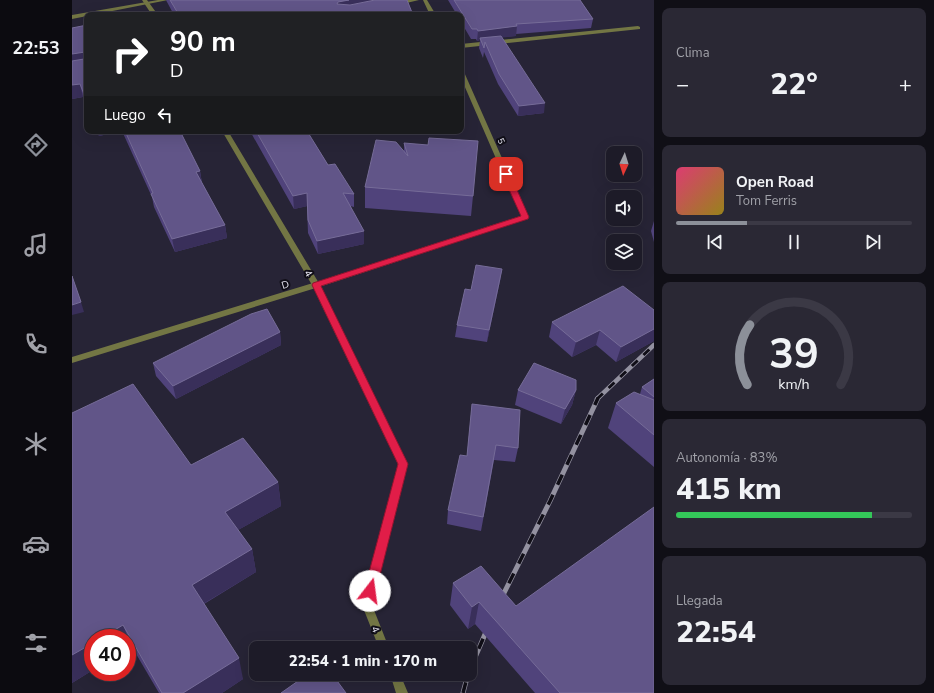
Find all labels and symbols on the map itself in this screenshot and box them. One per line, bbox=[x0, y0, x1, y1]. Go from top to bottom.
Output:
street label: 5 bbox=[494, 136, 508, 146]
north arrow bbox=[606, 146, 642, 182]
pin bbox=[489, 157, 523, 191]
street label: 4 bbox=[301, 267, 316, 280]
street label: D bbox=[280, 277, 291, 293]
position arrow bbox=[349, 570, 391, 612]
street label: 4 bbox=[367, 624, 383, 635]
speed limit sign: 40 bbox=[84, 629, 136, 681]

